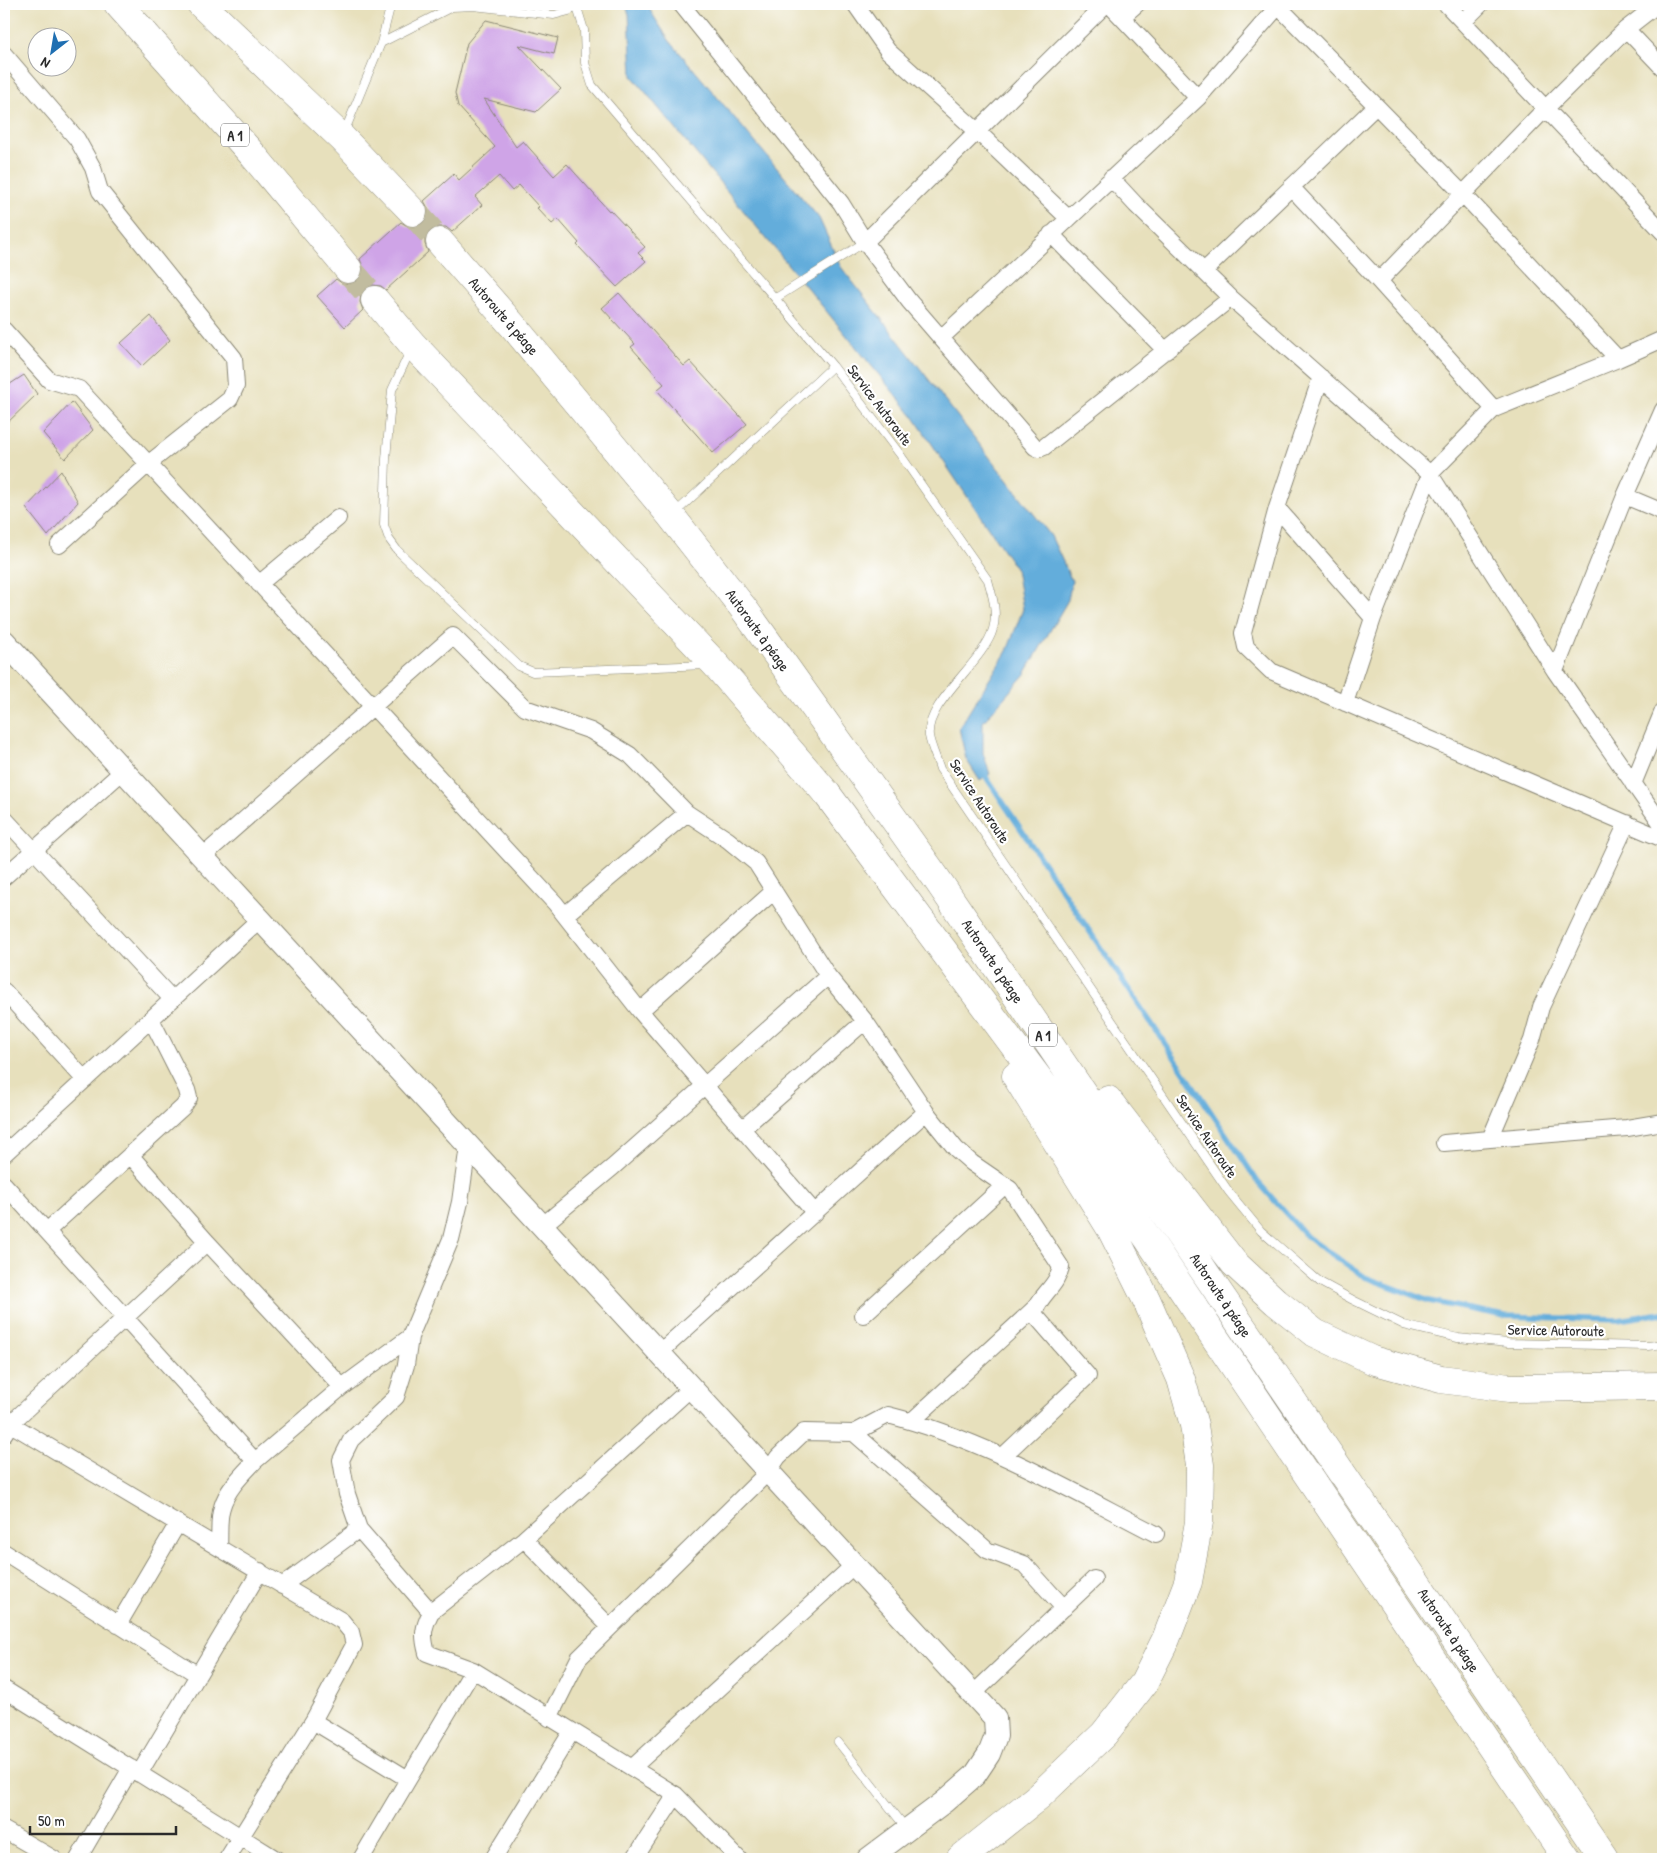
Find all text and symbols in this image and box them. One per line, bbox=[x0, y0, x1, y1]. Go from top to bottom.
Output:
north arrow bbox=[28, 28, 78, 78]
text: N bbox=[36, 53, 53, 74]
road number: A 1 bbox=[221, 124, 249, 146]
street label: Autoroute à péage bbox=[464, 272, 544, 360]
street label: Service Autoroute bbox=[843, 360, 917, 450]
street label: Autoroute à péage bbox=[721, 585, 795, 676]
street label: Service Autoroute bbox=[945, 755, 1015, 847]
street label: Autoroute à péage bbox=[957, 915, 1029, 1007]
road number: A 1 bbox=[1029, 1024, 1057, 1046]
street label: Service Autoroute bbox=[1171, 1090, 1243, 1182]
street label: Autoroute à péage bbox=[1185, 1249, 1257, 1341]
street label: Service Autoroute bbox=[1507, 1319, 1605, 1341]
street label: Autoroute à péage bbox=[1413, 1584, 1485, 1676]
scale bar bbox=[30, 1803, 176, 1835]
text: 50 m bbox=[38, 1810, 65, 1831]

